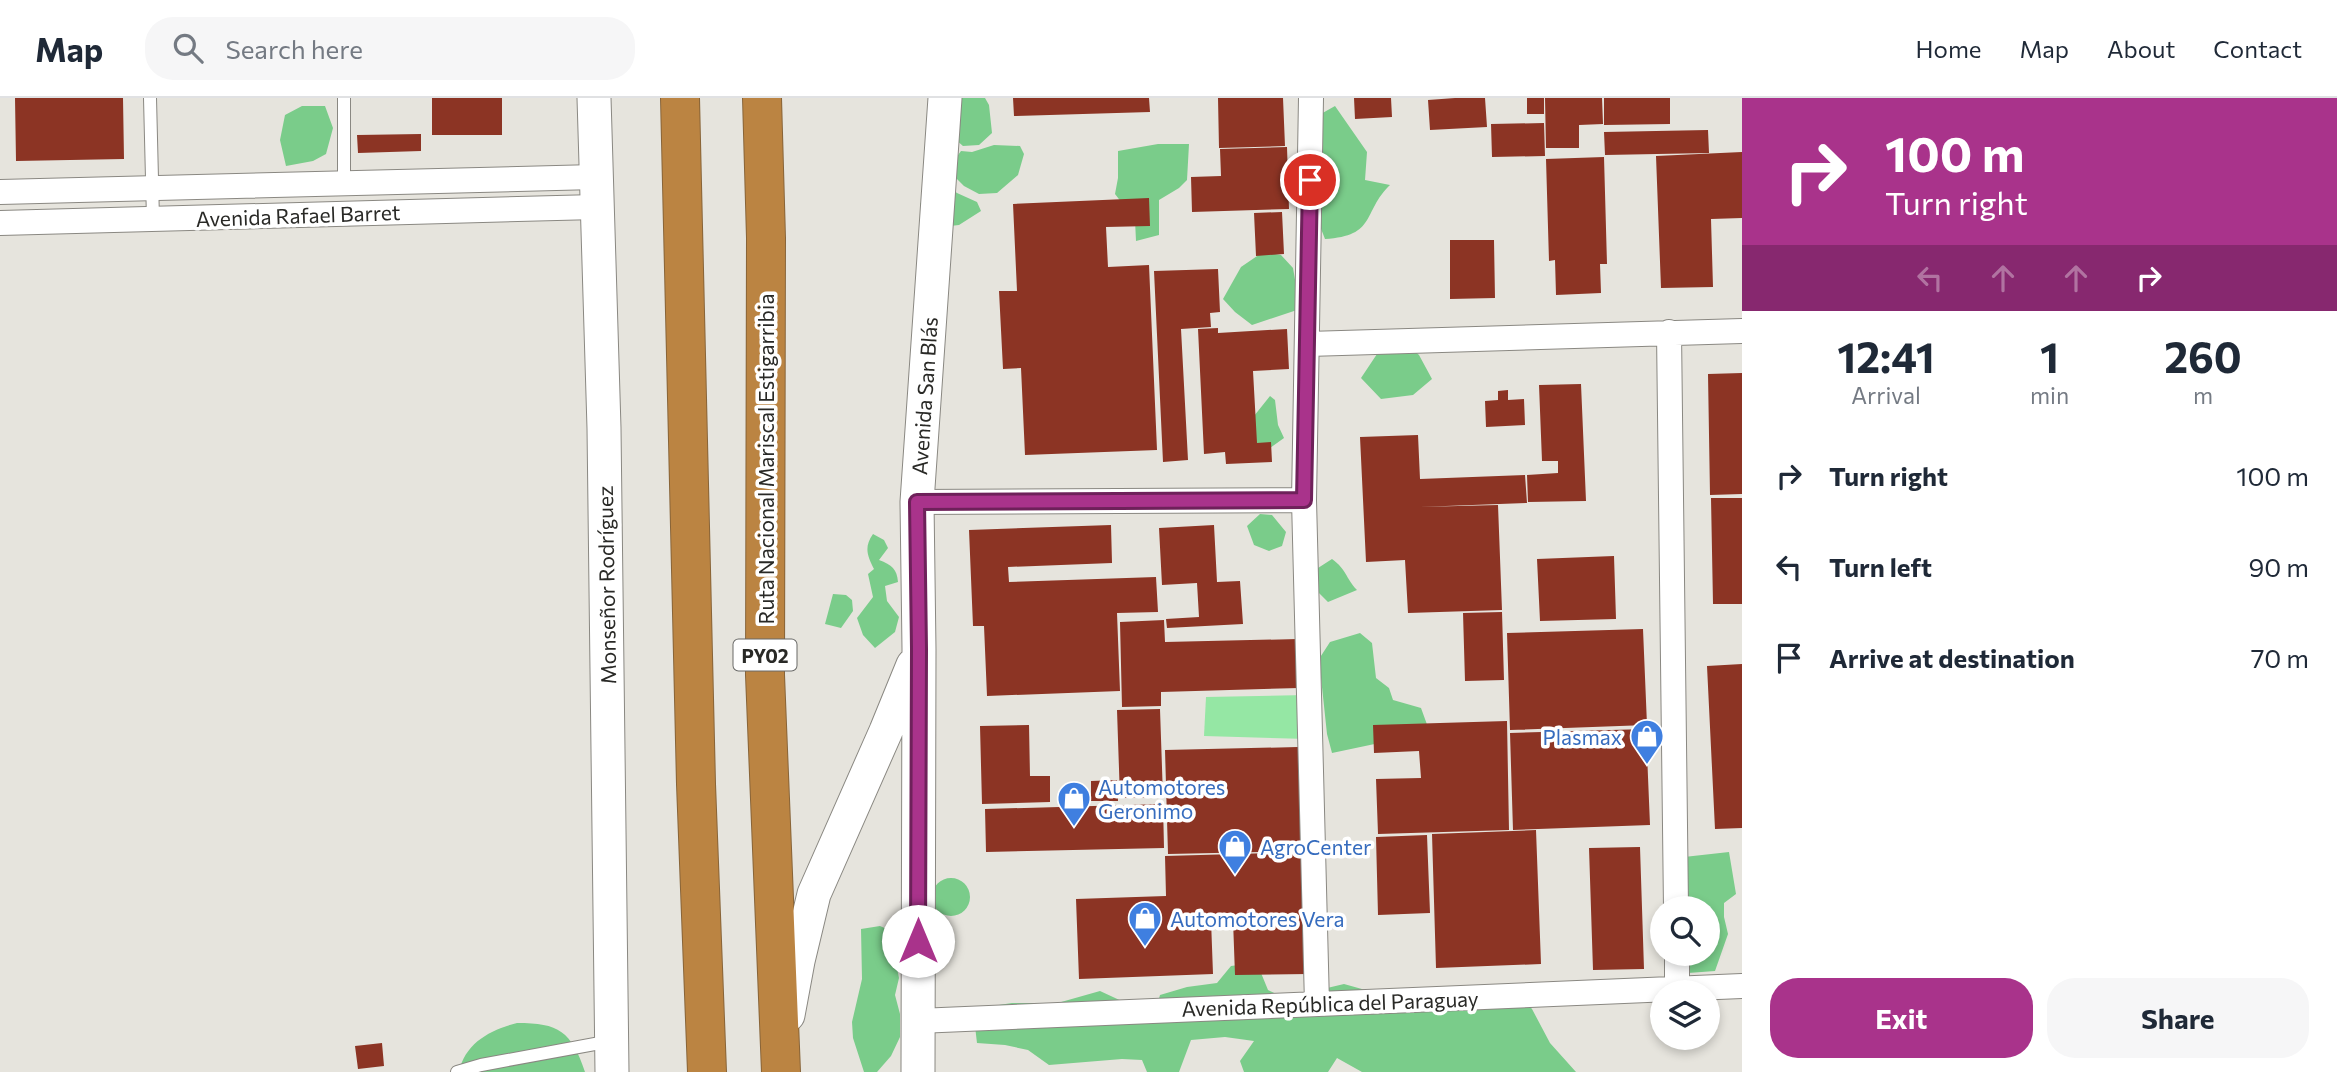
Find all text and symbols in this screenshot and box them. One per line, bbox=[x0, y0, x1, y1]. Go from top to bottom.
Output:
search box bbox=[145, 17, 635, 80]
text: Map bbox=[35, 28, 103, 69]
icon: search bbox=[169, 29, 207, 67]
text: Search here bbox=[225, 33, 363, 64]
text: Home bbox=[1916, 34, 1982, 63]
text: Map bbox=[2020, 34, 2069, 63]
text: About bbox=[2107, 34, 2175, 63]
text: Contact bbox=[2213, 34, 2302, 63]
text: 100 m bbox=[1885, 122, 2024, 182]
icon: right bbox=[1770, 126, 1861, 217]
pin bbox=[1280, 150, 1340, 210]
icon: arrive bbox=[1291, 161, 1329, 199]
text: Turn right bbox=[1885, 182, 2028, 222]
street label: Avenida Rafael Barret bbox=[195, 199, 401, 231]
icon: left bbox=[1911, 259, 1949, 297]
icon: ahead bbox=[1984, 259, 2022, 297]
icon: ahead bbox=[2057, 259, 2095, 297]
icon: right bbox=[2130, 259, 2168, 297]
street label: Ruta Nacional Mariscal Estigarribia bbox=[753, 294, 778, 624]
street label: Avenida San Blás bbox=[906, 316, 942, 476]
text: 12:41 bbox=[1837, 330, 1935, 382]
text: 1 bbox=[2040, 330, 2059, 382]
text: 260 bbox=[2164, 330, 2242, 382]
text: Arrival bbox=[1851, 381, 1921, 409]
text: min bbox=[2030, 381, 2069, 409]
text: m bbox=[2193, 381, 2213, 409]
icon: right bbox=[1770, 457, 1808, 495]
text: Turn right bbox=[1829, 460, 1948, 491]
text: 100 m bbox=[2236, 460, 2309, 491]
street label: Monseñor Rodríguez bbox=[592, 485, 620, 685]
icon: left bbox=[1770, 548, 1808, 586]
text: Turn left bbox=[1829, 551, 1932, 582]
text: 90 m bbox=[2249, 551, 2309, 582]
icon: arrive bbox=[1770, 639, 1808, 677]
road number: PY02 bbox=[734, 640, 796, 670]
text: Arrive at destination bbox=[1829, 642, 2075, 673]
text: 70 m bbox=[2251, 642, 2309, 673]
shop icon: Plasmax bbox=[1628, 717, 1666, 766]
place label: Plasmax bbox=[1542, 724, 1622, 749]
place label: Automotores Geronimo bbox=[1098, 774, 1225, 823]
shop icon: Automotores Geronimo bbox=[1055, 779, 1093, 828]
shop icon: AgroCenter bbox=[1216, 827, 1254, 876]
place label: AgroCenter bbox=[1260, 834, 1371, 859]
map controls bbox=[1650, 896, 1720, 1050]
button: search bbox=[1650, 896, 1720, 966]
shop icon: Automotores Vera bbox=[1126, 899, 1164, 948]
position arrow bbox=[881, 904, 955, 978]
place label: Automotores Vera bbox=[1170, 906, 1345, 931]
button: Exit bbox=[1770, 978, 2033, 1058]
button: Share bbox=[2047, 978, 2309, 1058]
button: layers bbox=[1650, 980, 1720, 1050]
street label: Avenida República del Paraguay bbox=[1181, 985, 1479, 1021]

